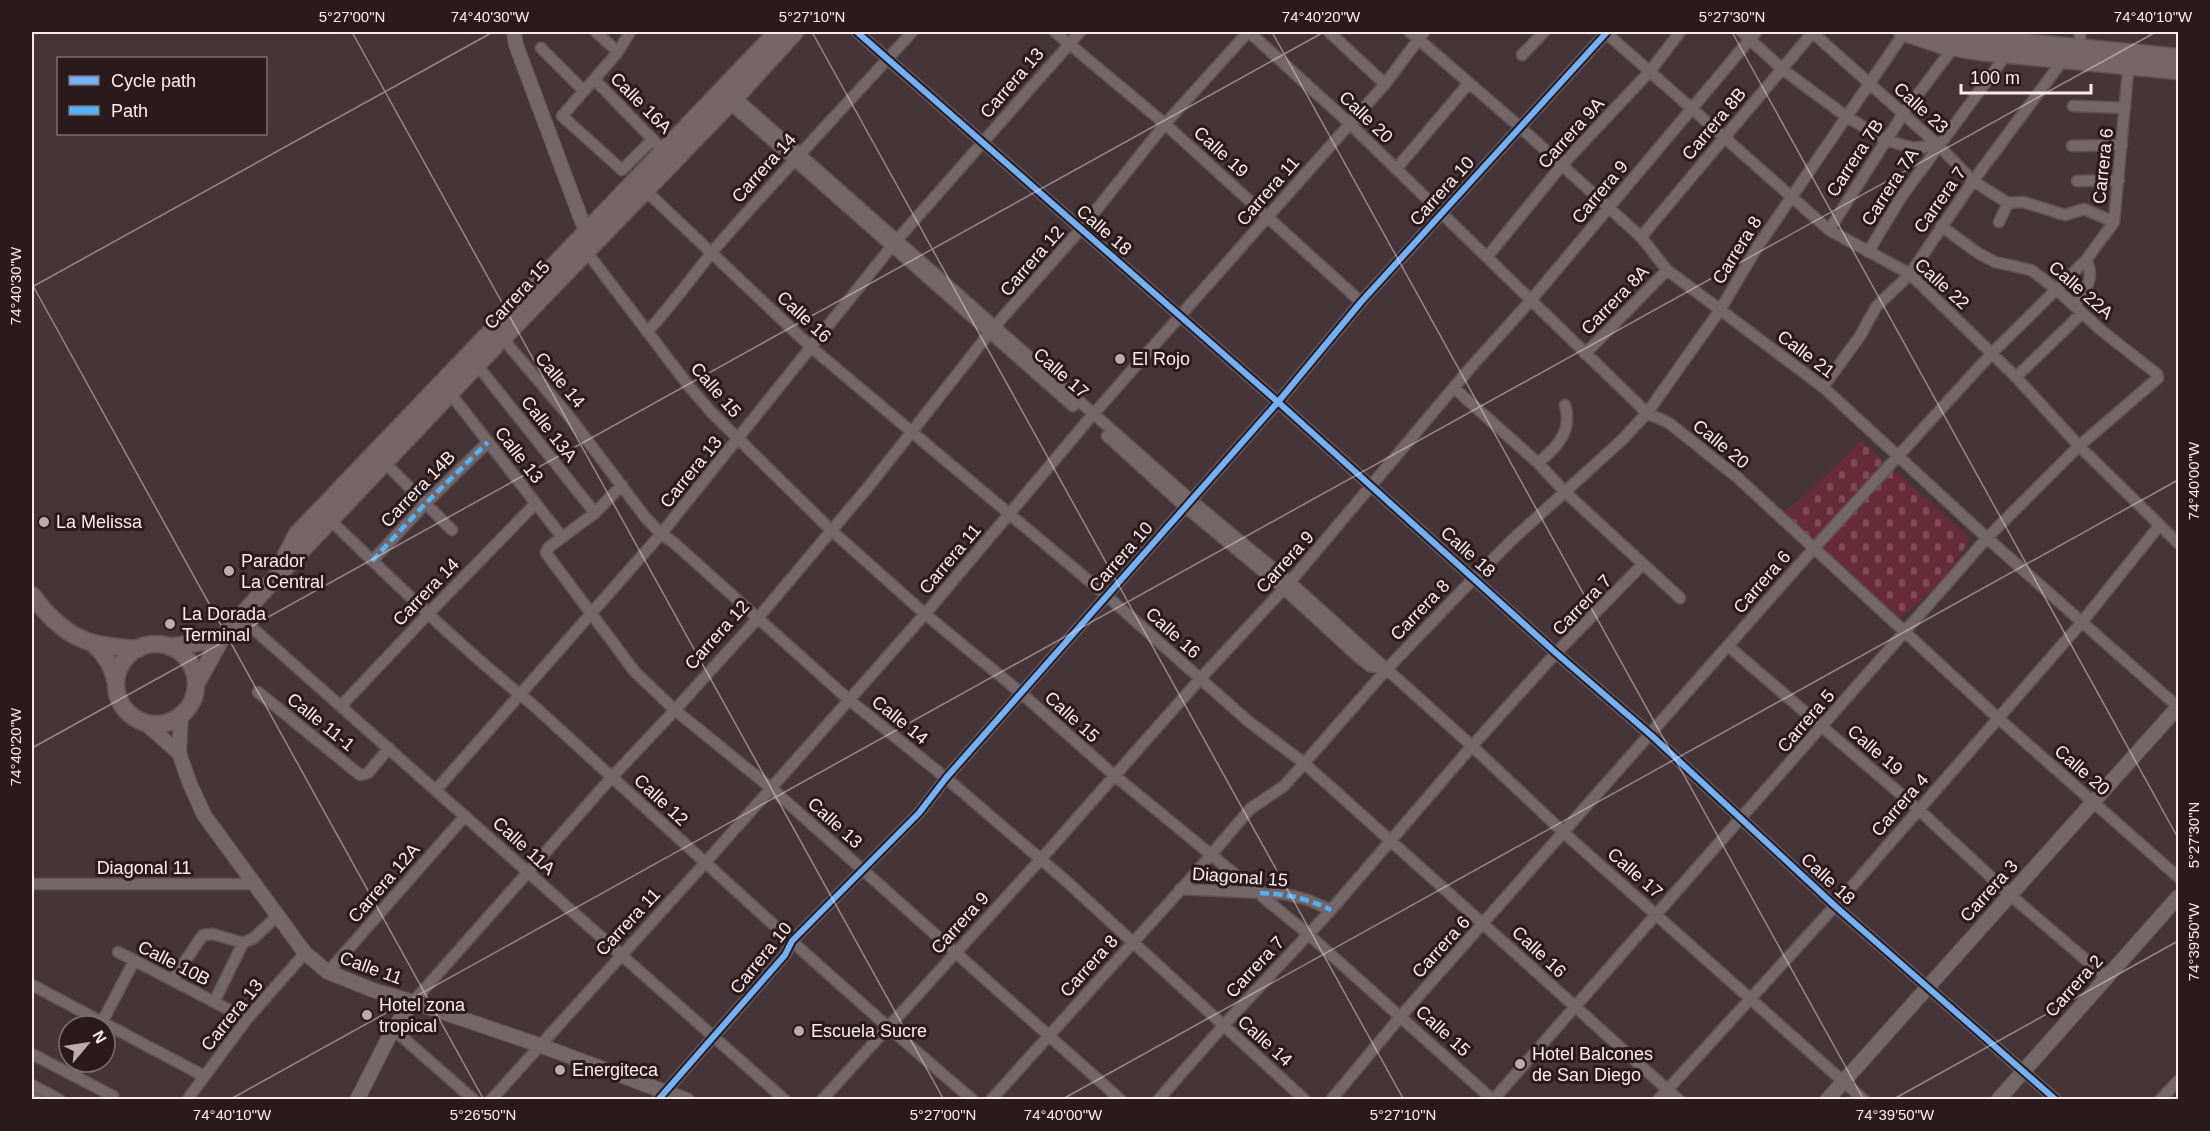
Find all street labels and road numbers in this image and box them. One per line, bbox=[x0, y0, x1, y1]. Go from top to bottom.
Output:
street label: Carrera 13 bbox=[976, 44, 1048, 122]
street label: Calle 16A bbox=[606, 68, 676, 138]
street label: Calle 23 bbox=[1890, 78, 1952, 138]
street label: Carrera 8B bbox=[1678, 84, 1750, 164]
street label: Calle 20 bbox=[1335, 87, 1397, 147]
street label: Carrera 9A bbox=[1534, 94, 1608, 172]
street label: Carrera 7B bbox=[1823, 116, 1887, 200]
street label: Calle 19 bbox=[1190, 122, 1252, 182]
street label: Carrera 6 bbox=[2089, 127, 2117, 205]
street label: Carrera 14 bbox=[728, 129, 800, 207]
street label: Carrera 7A bbox=[1858, 145, 1922, 229]
street label: Carrera 11 bbox=[1233, 152, 1303, 230]
street label: Carrera 10 bbox=[1406, 152, 1478, 230]
street label: Carrera 9 bbox=[1568, 156, 1632, 228]
street label: Carrera 7 bbox=[1910, 163, 1970, 237]
street label: Calle 18 bbox=[1073, 201, 1135, 259]
street label: Carrera 8 bbox=[1708, 212, 1766, 288]
street label: Carrera 12 bbox=[996, 222, 1068, 300]
street label: Calle 22 bbox=[1911, 254, 1973, 314]
street label: Carrera 15 bbox=[480, 257, 554, 333]
street label: Calle 22A bbox=[2045, 257, 2117, 323]
street label: Carrera 8A bbox=[1577, 261, 1653, 339]
street label: Calle 16 bbox=[773, 287, 835, 347]
street label: Calle 21 bbox=[1774, 326, 1838, 382]
street label: Calle 17 bbox=[1030, 344, 1092, 402]
street label: Calle 14 bbox=[531, 348, 589, 412]
street label: Calle 15 bbox=[687, 359, 745, 421]
street label: Calle 13A bbox=[516, 392, 582, 466]
street label: Calle 20 bbox=[1689, 415, 1753, 473]
street label: Calle 13 bbox=[490, 422, 548, 488]
street label: Carrera 13 bbox=[656, 432, 726, 512]
street label: Carrera 14B bbox=[377, 447, 459, 531]
street label: Carrera 10 bbox=[1085, 518, 1157, 596]
street label: Carrera 11 bbox=[915, 520, 985, 598]
street label: Calle 18 bbox=[1437, 522, 1499, 582]
street label: Carrera 9 bbox=[1252, 527, 1318, 597]
street label: Carrera 6 bbox=[1730, 547, 1794, 617]
street label: Carrera 14 bbox=[389, 554, 463, 630]
street label: Carrera 7 bbox=[1548, 571, 1616, 639]
street label: Carrera 8 bbox=[1386, 576, 1454, 644]
street label: Carrera 12 bbox=[681, 596, 753, 674]
street label: Calle 16 bbox=[1142, 603, 1204, 663]
street label: Carrera 5 bbox=[1774, 686, 1838, 756]
street label: Calle 15 bbox=[1041, 687, 1103, 747]
street label: Calle 11-1 bbox=[283, 689, 359, 755]
street label: Calle 14 bbox=[868, 691, 932, 749]
street label: Calle 19 bbox=[1844, 721, 1906, 779]
street label: Calle 20 bbox=[2051, 741, 2113, 799]
street label: Calle 12 bbox=[630, 770, 692, 830]
street label: Carrera 4 bbox=[1868, 770, 1932, 840]
street label: Calle 13 bbox=[804, 793, 866, 853]
street label: Calle 11A bbox=[489, 813, 559, 879]
street label: Carrera 12A bbox=[344, 839, 424, 927]
street label: Calle 17 bbox=[1604, 844, 1666, 902]
street label: Calle 18 bbox=[1797, 849, 1859, 909]
street label: Carrera 3 bbox=[1956, 856, 2022, 926]
street label: Diagonal 11 bbox=[97, 858, 191, 878]
street label: Diagonal 15 bbox=[1191, 864, 1289, 890]
street label: Carrera 11 bbox=[592, 884, 664, 960]
street label: Carrera 9 bbox=[927, 888, 993, 958]
street label: Carrera 6 bbox=[1408, 912, 1474, 982]
street label: Carrera 10 bbox=[726, 918, 796, 998]
street label: Calle 16 bbox=[1508, 922, 1570, 982]
street label: Carrera 8 bbox=[1056, 931, 1122, 1001]
street label: Carrera 7 bbox=[1222, 932, 1288, 1002]
street label: Calle 10B bbox=[135, 936, 213, 990]
street label: Calle 11 bbox=[337, 948, 405, 988]
street label: Carrera 2 bbox=[2041, 951, 2107, 1021]
street label: Carrera 13 bbox=[197, 975, 267, 1055]
street label: Calle 15 bbox=[1412, 1001, 1474, 1061]
street label: Calle 14 bbox=[1234, 1011, 1296, 1071]

